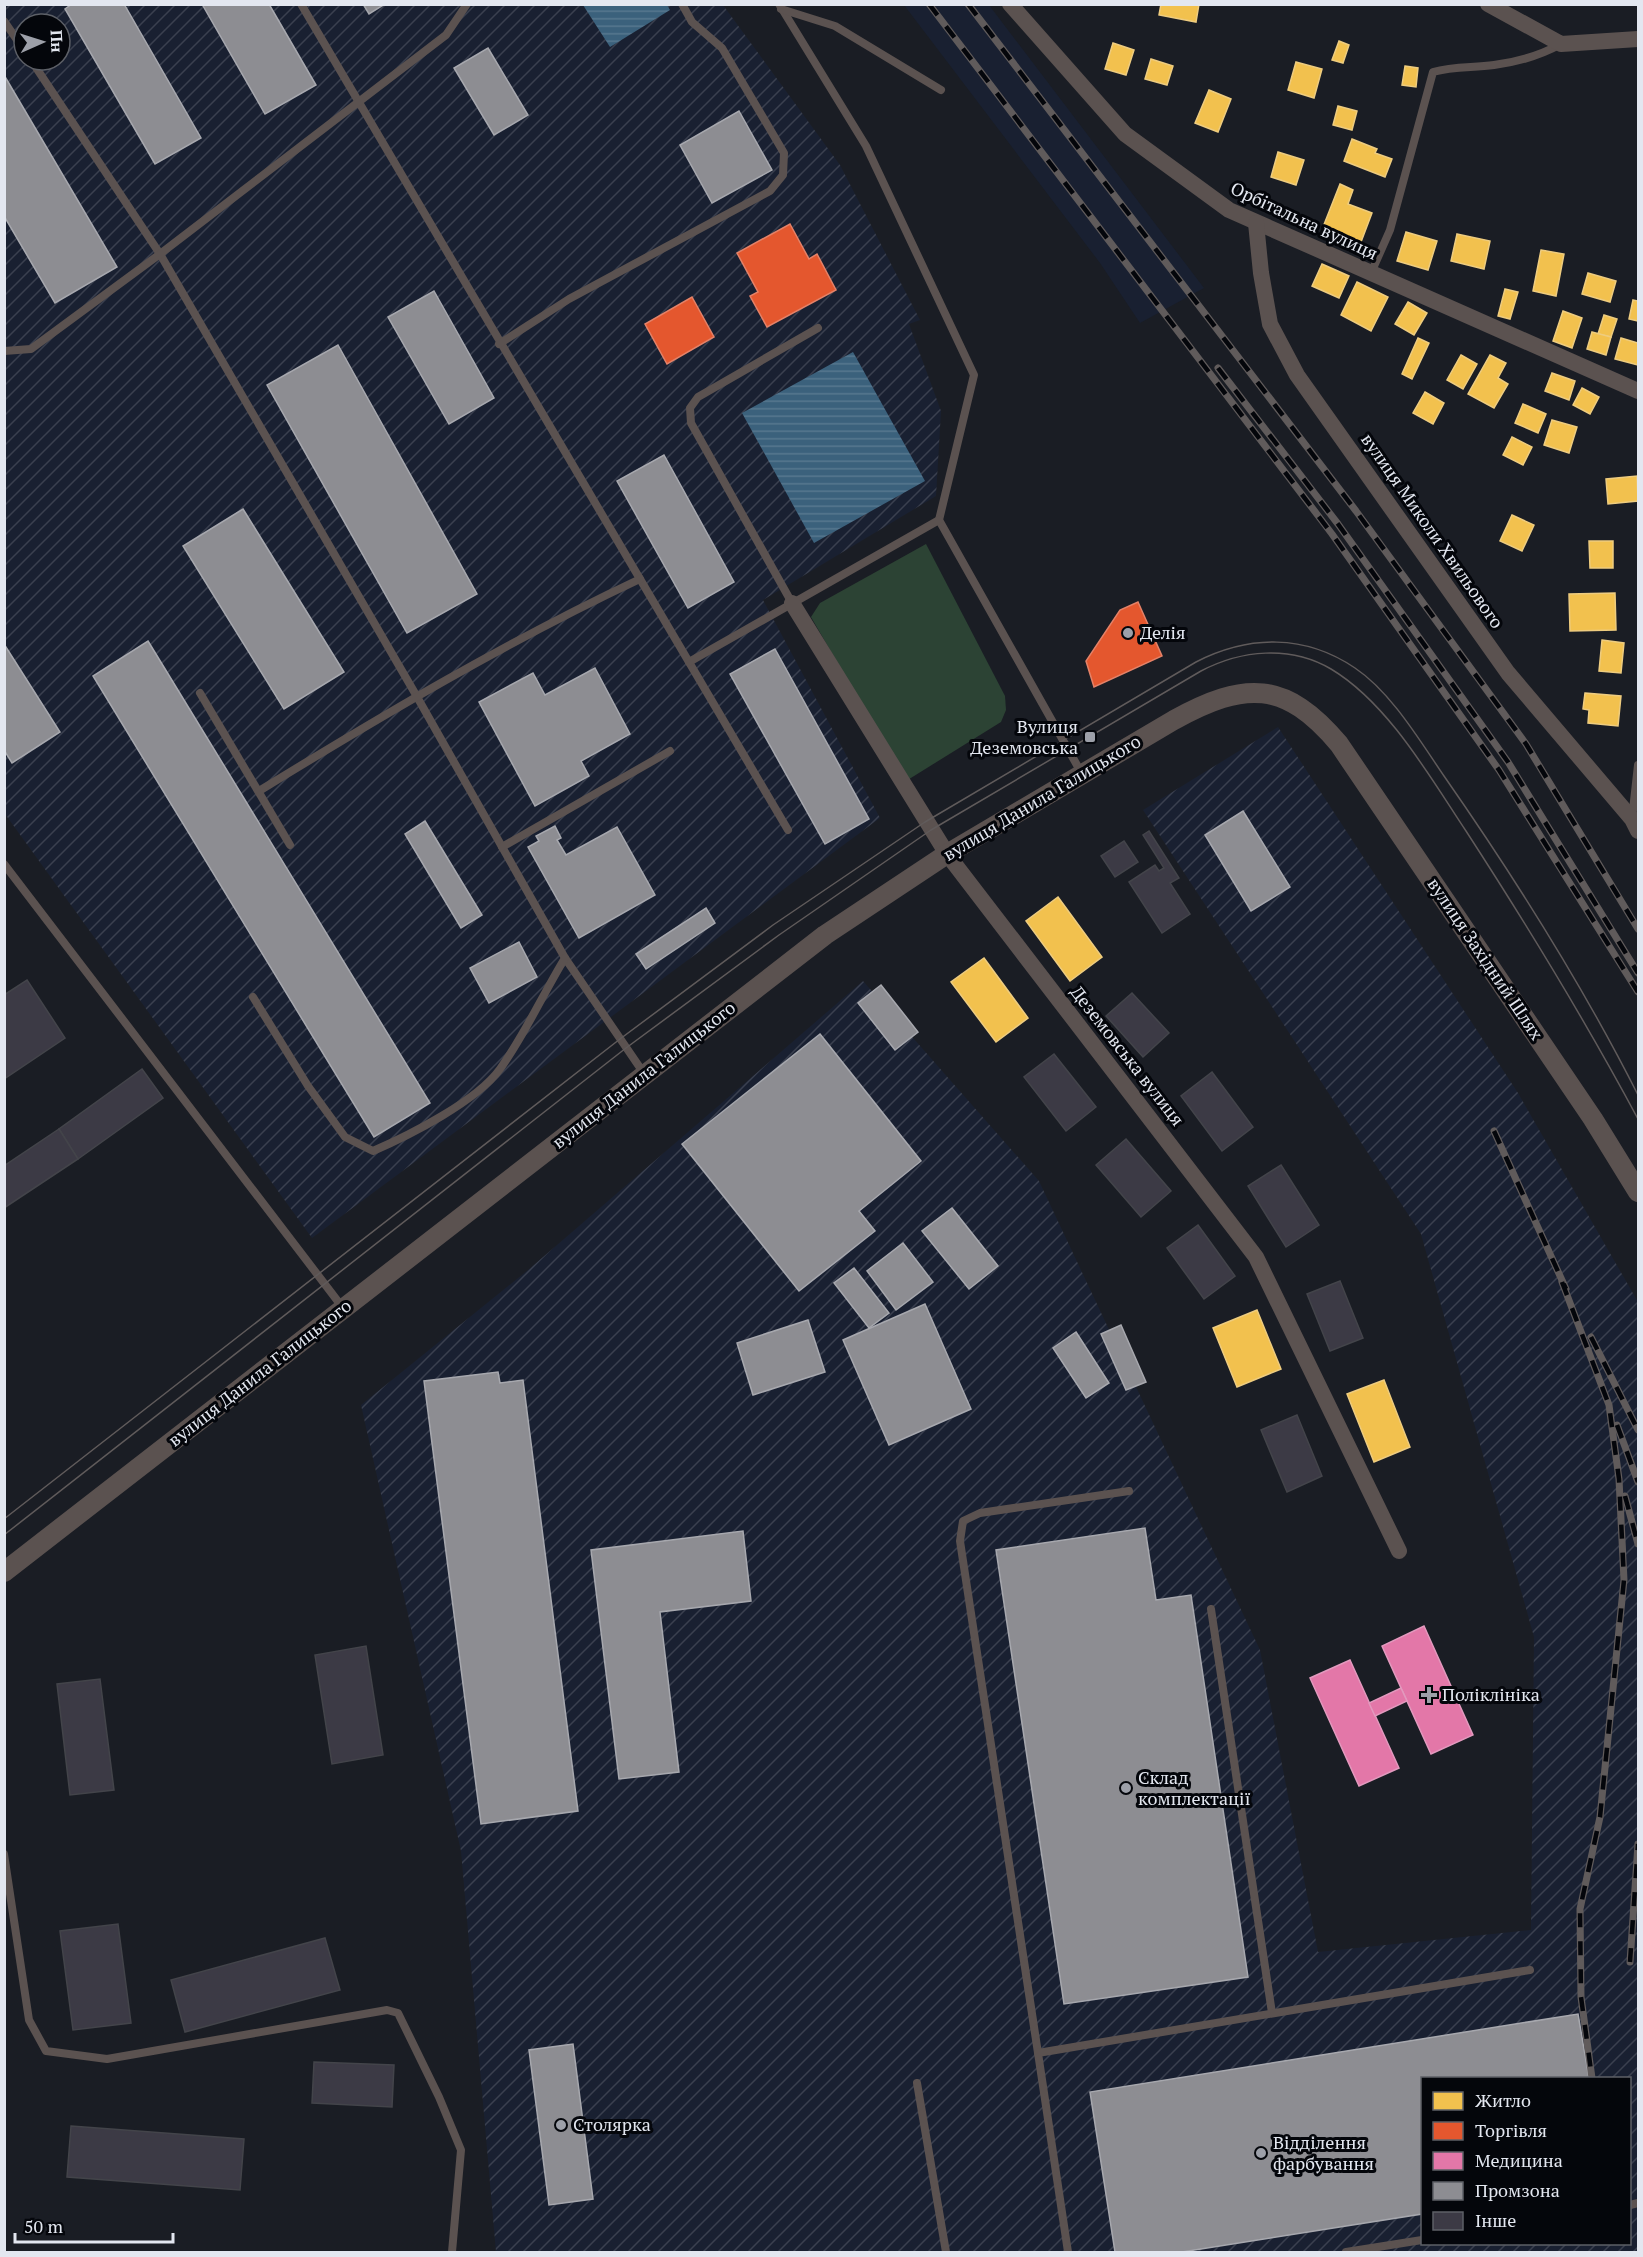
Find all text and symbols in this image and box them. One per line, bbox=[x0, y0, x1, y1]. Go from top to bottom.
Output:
north arrow bbox=[12, 12, 72, 72]
text: Пн bbox=[45, 29, 69, 54]
street label: Орбітальна вулиця bbox=[1227, 175, 1382, 265]
street label: вулиця Миколи Хвильового bbox=[1356, 428, 1510, 633]
place label: Делія bbox=[1140, 620, 1186, 644]
marker: Делія bbox=[1121, 626, 1135, 640]
place label: Вулиця Деземовська bbox=[970, 714, 1078, 759]
street label: вулиця Данила Галицького bbox=[938, 729, 1145, 866]
marker: Вулиця Деземовська bbox=[1083, 730, 1097, 744]
street label: вулиця Західний Шлях bbox=[1423, 873, 1550, 1045]
street label: Деземовська вулиця bbox=[1065, 980, 1190, 1130]
street label: вулиця Данила Галицького bbox=[547, 995, 740, 1153]
street label: вулиця Данила Галицького bbox=[163, 1293, 356, 1451]
place label: Поліклініка bbox=[1442, 1682, 1540, 1706]
marker: Поліклініка bbox=[1420, 1686, 1438, 1704]
place label: Склад комплектації bbox=[1138, 1765, 1251, 1810]
marker: Склад комплектації bbox=[1119, 1781, 1133, 1795]
legend bbox=[1421, 2077, 1631, 2245]
text: Житло bbox=[1475, 2088, 1531, 2112]
place label: Столярка bbox=[573, 2112, 651, 2136]
marker: Столярка bbox=[554, 2118, 568, 2132]
text: Торгівля bbox=[1475, 2118, 1547, 2142]
place label: Відділення фарбування bbox=[1273, 2130, 1374, 2175]
marker: Відділення фарбування bbox=[1254, 2146, 1268, 2160]
text: Медицина bbox=[1475, 2148, 1563, 2172]
text: Промзона bbox=[1475, 2178, 1560, 2202]
scale bar bbox=[15, 2206, 172, 2244]
text: Інше bbox=[1475, 2208, 1516, 2232]
text: 50 m bbox=[24, 2214, 64, 2238]

